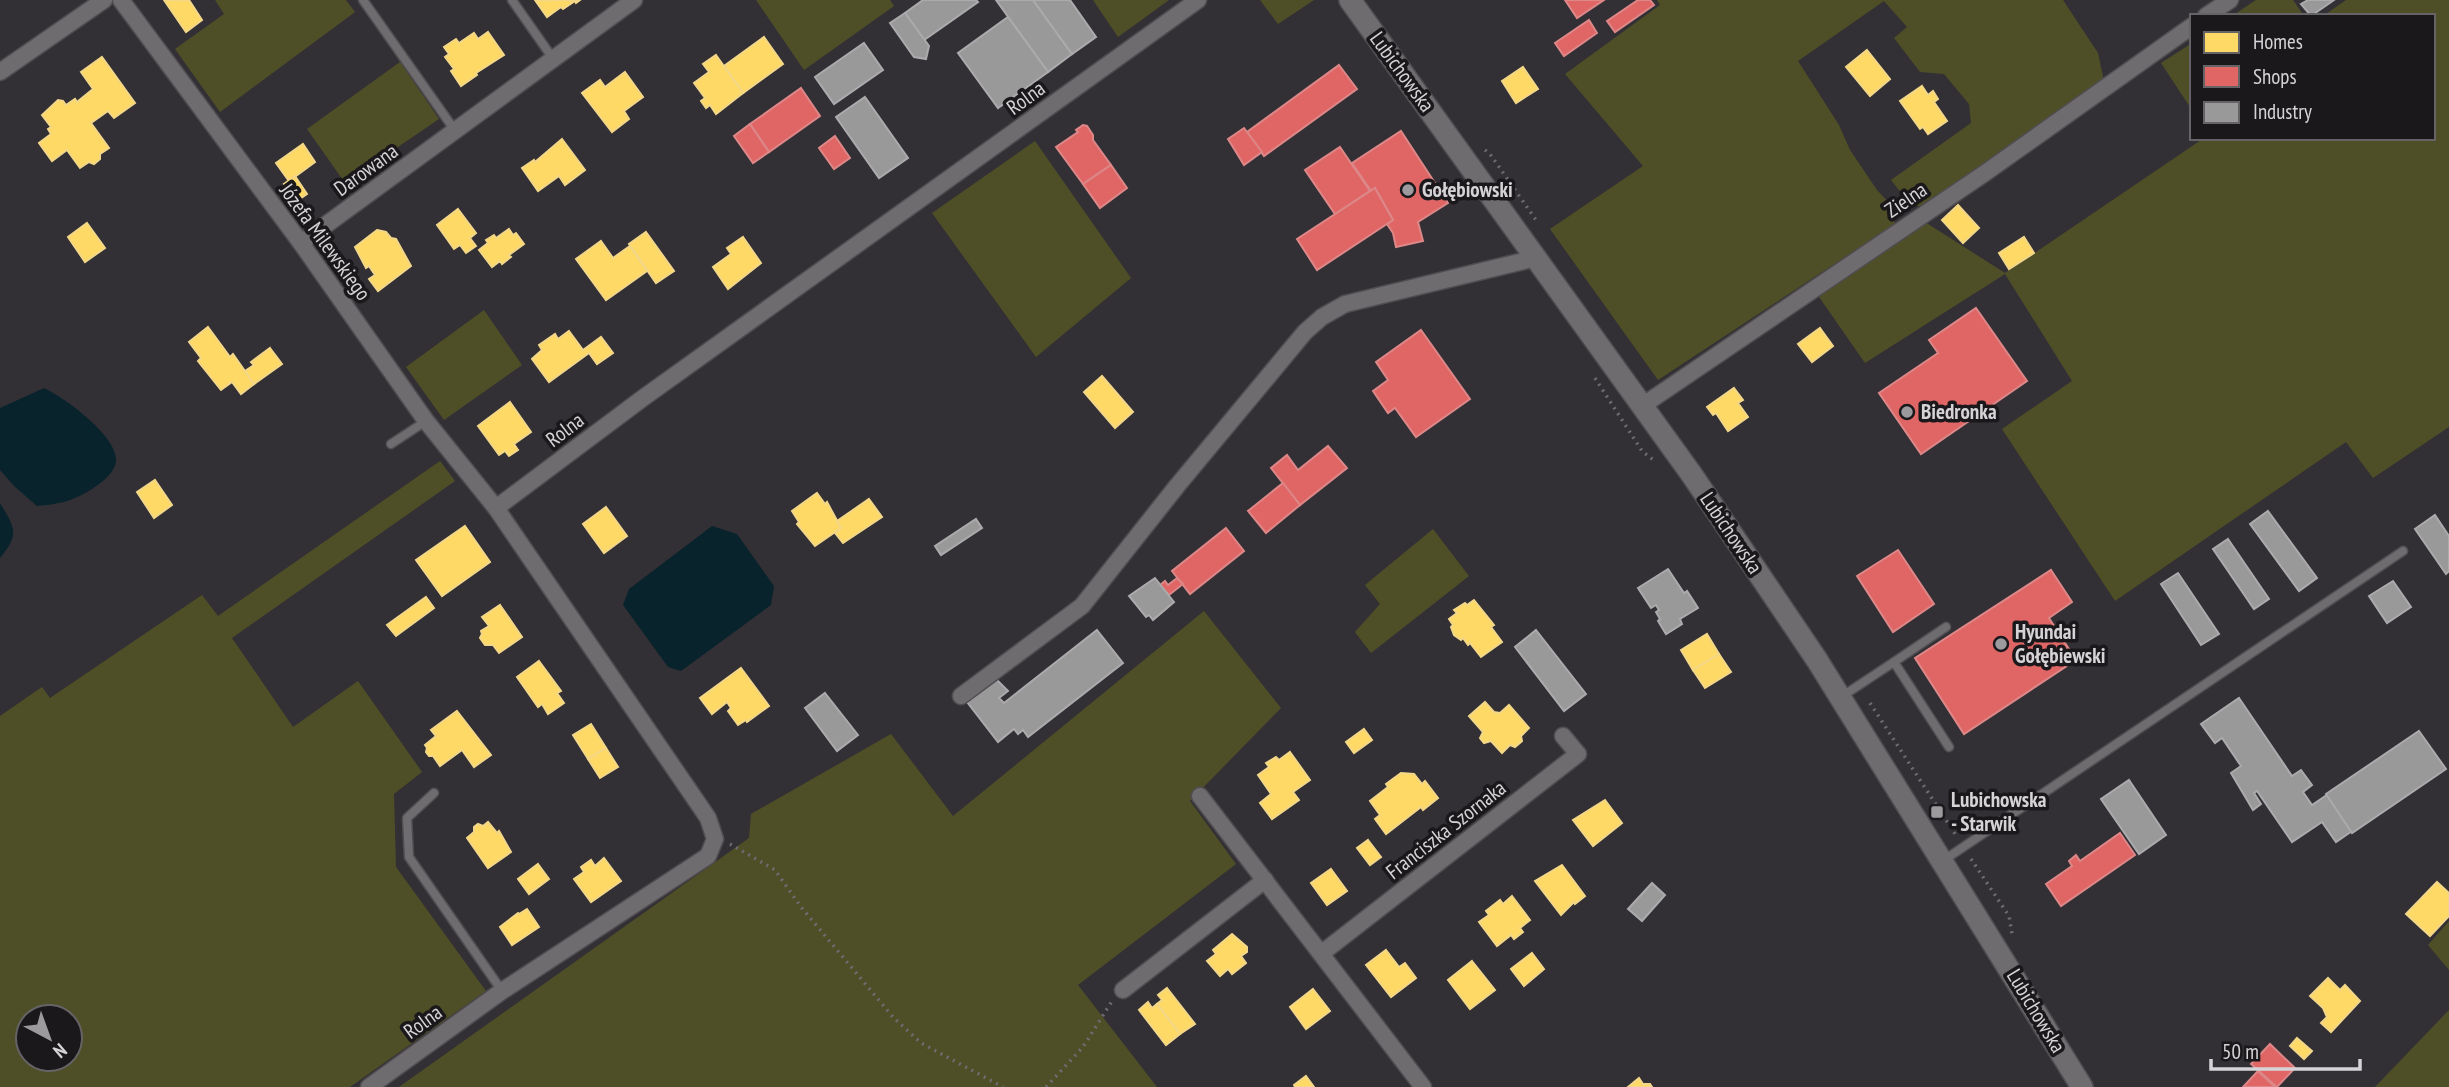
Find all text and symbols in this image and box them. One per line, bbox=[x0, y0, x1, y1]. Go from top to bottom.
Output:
legend bbox=[2190, 14, 2435, 140]
street label: Lubichowska bbox=[1364, 26, 1441, 117]
text: Homes bbox=[2253, 28, 2303, 55]
text: Shops bbox=[2253, 63, 2297, 90]
street label: Rolna bbox=[1001, 75, 1050, 121]
text: Industry bbox=[2253, 98, 2312, 125]
street label: Darowana bbox=[328, 137, 403, 202]
place label: Gołębiowski bbox=[1422, 176, 1513, 203]
street label: Zielna bbox=[1880, 176, 1932, 223]
street label: Józefa Milewskiego bbox=[273, 177, 377, 306]
marker: Gołębiowski bbox=[1400, 182, 1416, 198]
place label: Biedronka bbox=[1921, 398, 1997, 425]
marker: Biedronka bbox=[1899, 404, 1915, 420]
street label: Rolna bbox=[540, 407, 589, 453]
street label: Lubichowska bbox=[1694, 487, 1769, 579]
place label: Hyundai Gołębiewski bbox=[2015, 618, 2106, 669]
marker: Hyundai Gołębiewski bbox=[1993, 636, 2009, 652]
street label: Franciszka Szornaka bbox=[1380, 774, 1511, 885]
place label: Lubichowska - Starwik bbox=[1951, 786, 2047, 837]
marker: Lubichowska - Starwik bbox=[1929, 804, 1945, 820]
street label: Lubichowska bbox=[2001, 964, 2072, 1057]
street label: Rolna bbox=[398, 999, 447, 1045]
north arrow bbox=[14, 1003, 84, 1073]
scale bar bbox=[2211, 1028, 2360, 1072]
text: N bbox=[48, 1038, 72, 1063]
text: 50 m bbox=[2222, 1038, 2259, 1065]

